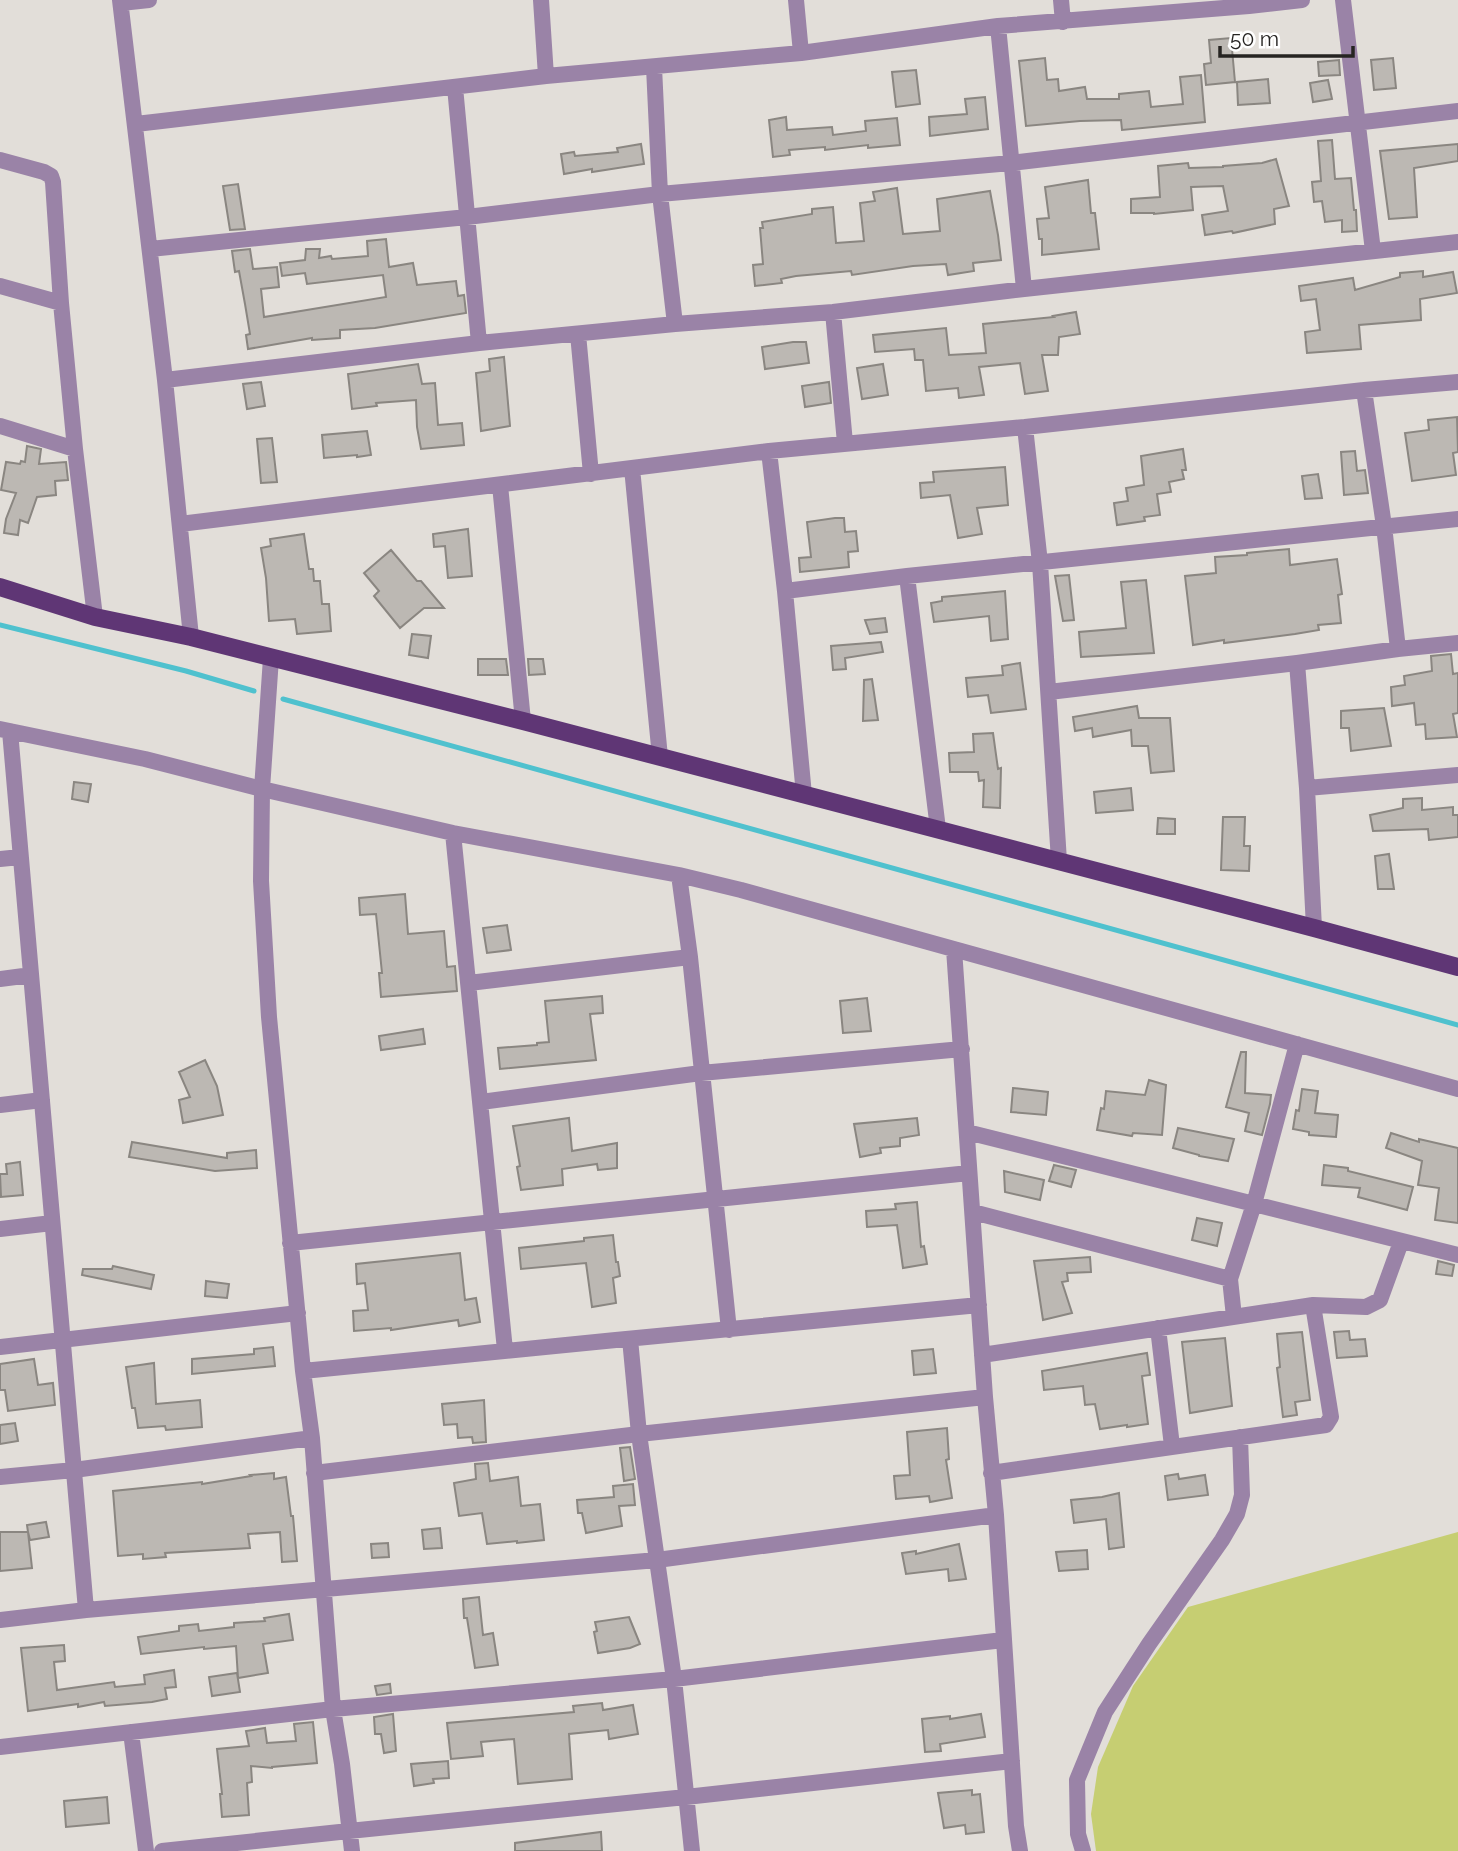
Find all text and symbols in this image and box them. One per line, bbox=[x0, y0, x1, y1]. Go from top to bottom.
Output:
scale bar bbox=[1220, 14, 1353, 58]
text: 50 m bbox=[1230, 26, 1279, 51]

